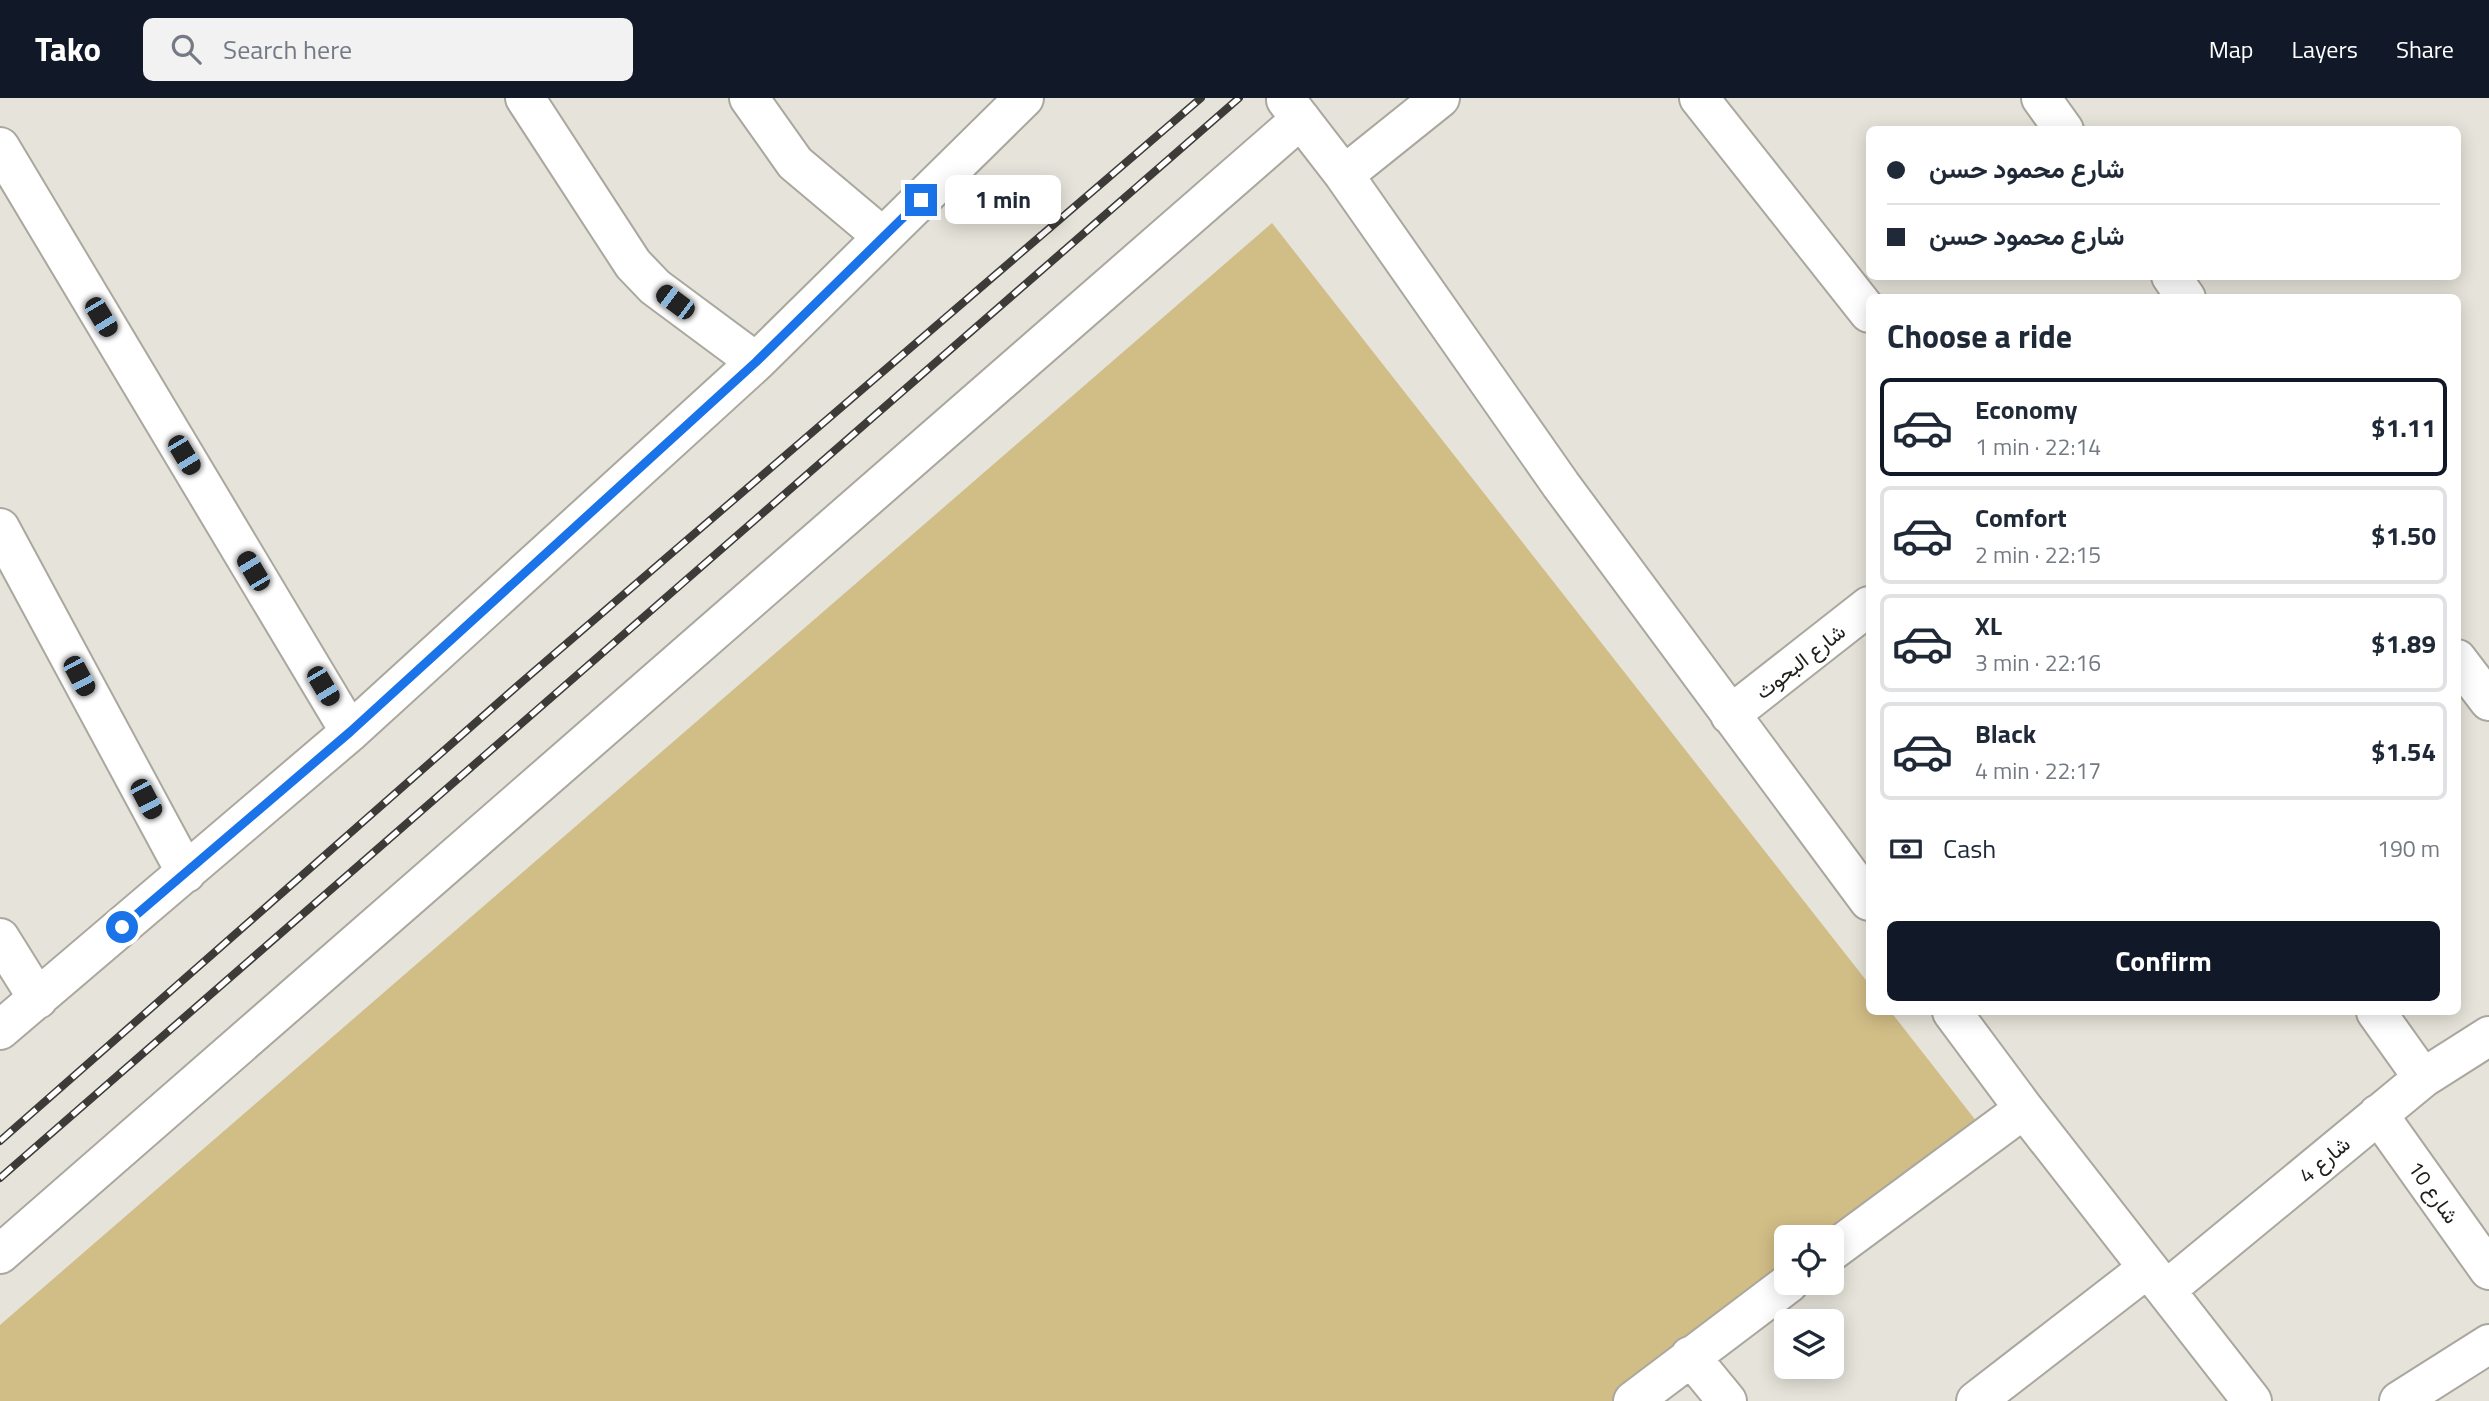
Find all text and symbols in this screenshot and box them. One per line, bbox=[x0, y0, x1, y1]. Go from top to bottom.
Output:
search box bbox=[143, 18, 633, 81]
text: Tako bbox=[35, 24, 101, 74]
icon: search bbox=[167, 30, 205, 68]
text: Search here bbox=[223, 30, 352, 69]
text: Map bbox=[2209, 31, 2254, 67]
text: Layers bbox=[2292, 31, 2358, 67]
text: Share bbox=[2396, 31, 2454, 67]
text: شارع محمود حسن bbox=[1929, 149, 2124, 188]
callout: 1 min bbox=[946, 176, 1061, 224]
text: 1 min bbox=[975, 182, 1031, 217]
route end bbox=[905, 184, 937, 216]
text: شارع محمود حسن bbox=[1929, 216, 2124, 255]
car bbox=[652, 281, 699, 323]
car bbox=[82, 294, 121, 340]
text: Choose a ride bbox=[1887, 312, 2072, 360]
text: Economy bbox=[1975, 390, 2077, 429]
icon: car bbox=[1891, 396, 1954, 459]
text: $1.11 bbox=[2371, 408, 2436, 447]
text: 1 min · 22:14 bbox=[1975, 429, 2101, 464]
car bbox=[165, 432, 204, 478]
text: Comfort bbox=[1975, 498, 2067, 537]
icon: car bbox=[1891, 504, 1954, 567]
text: $1.50 bbox=[2371, 516, 2436, 555]
text: 2 min · 22:15 bbox=[1975, 537, 2101, 572]
car bbox=[234, 548, 273, 594]
text: XL bbox=[1975, 606, 2002, 645]
icon: car bbox=[1891, 612, 1954, 675]
street label: شارع البحوث bbox=[1748, 615, 1852, 707]
text: $1.89 bbox=[2371, 624, 2436, 663]
text: 3 min · 22:16 bbox=[1975, 645, 2101, 680]
car bbox=[60, 653, 99, 699]
car bbox=[304, 663, 343, 709]
text: Black bbox=[1975, 714, 2036, 753]
icon: car bbox=[1891, 720, 1954, 783]
text: $1.54 bbox=[2371, 732, 2436, 771]
text: 4 min · 22:17 bbox=[1975, 753, 2101, 788]
car bbox=[127, 776, 166, 822]
text: Cash bbox=[1943, 829, 1996, 868]
icon: cash bbox=[1887, 830, 1925, 868]
text: 190 m bbox=[2377, 831, 2440, 866]
route start bbox=[106, 911, 138, 943]
button: Confirm bbox=[1887, 921, 2440, 1001]
street label: شارع 4 bbox=[2291, 1128, 2357, 1190]
street label: شارع 10 bbox=[2401, 1154, 2467, 1230]
map controls bbox=[1774, 1225, 1844, 1379]
button: locate bbox=[1774, 1225, 1844, 1295]
button: layers bbox=[1774, 1309, 1844, 1379]

